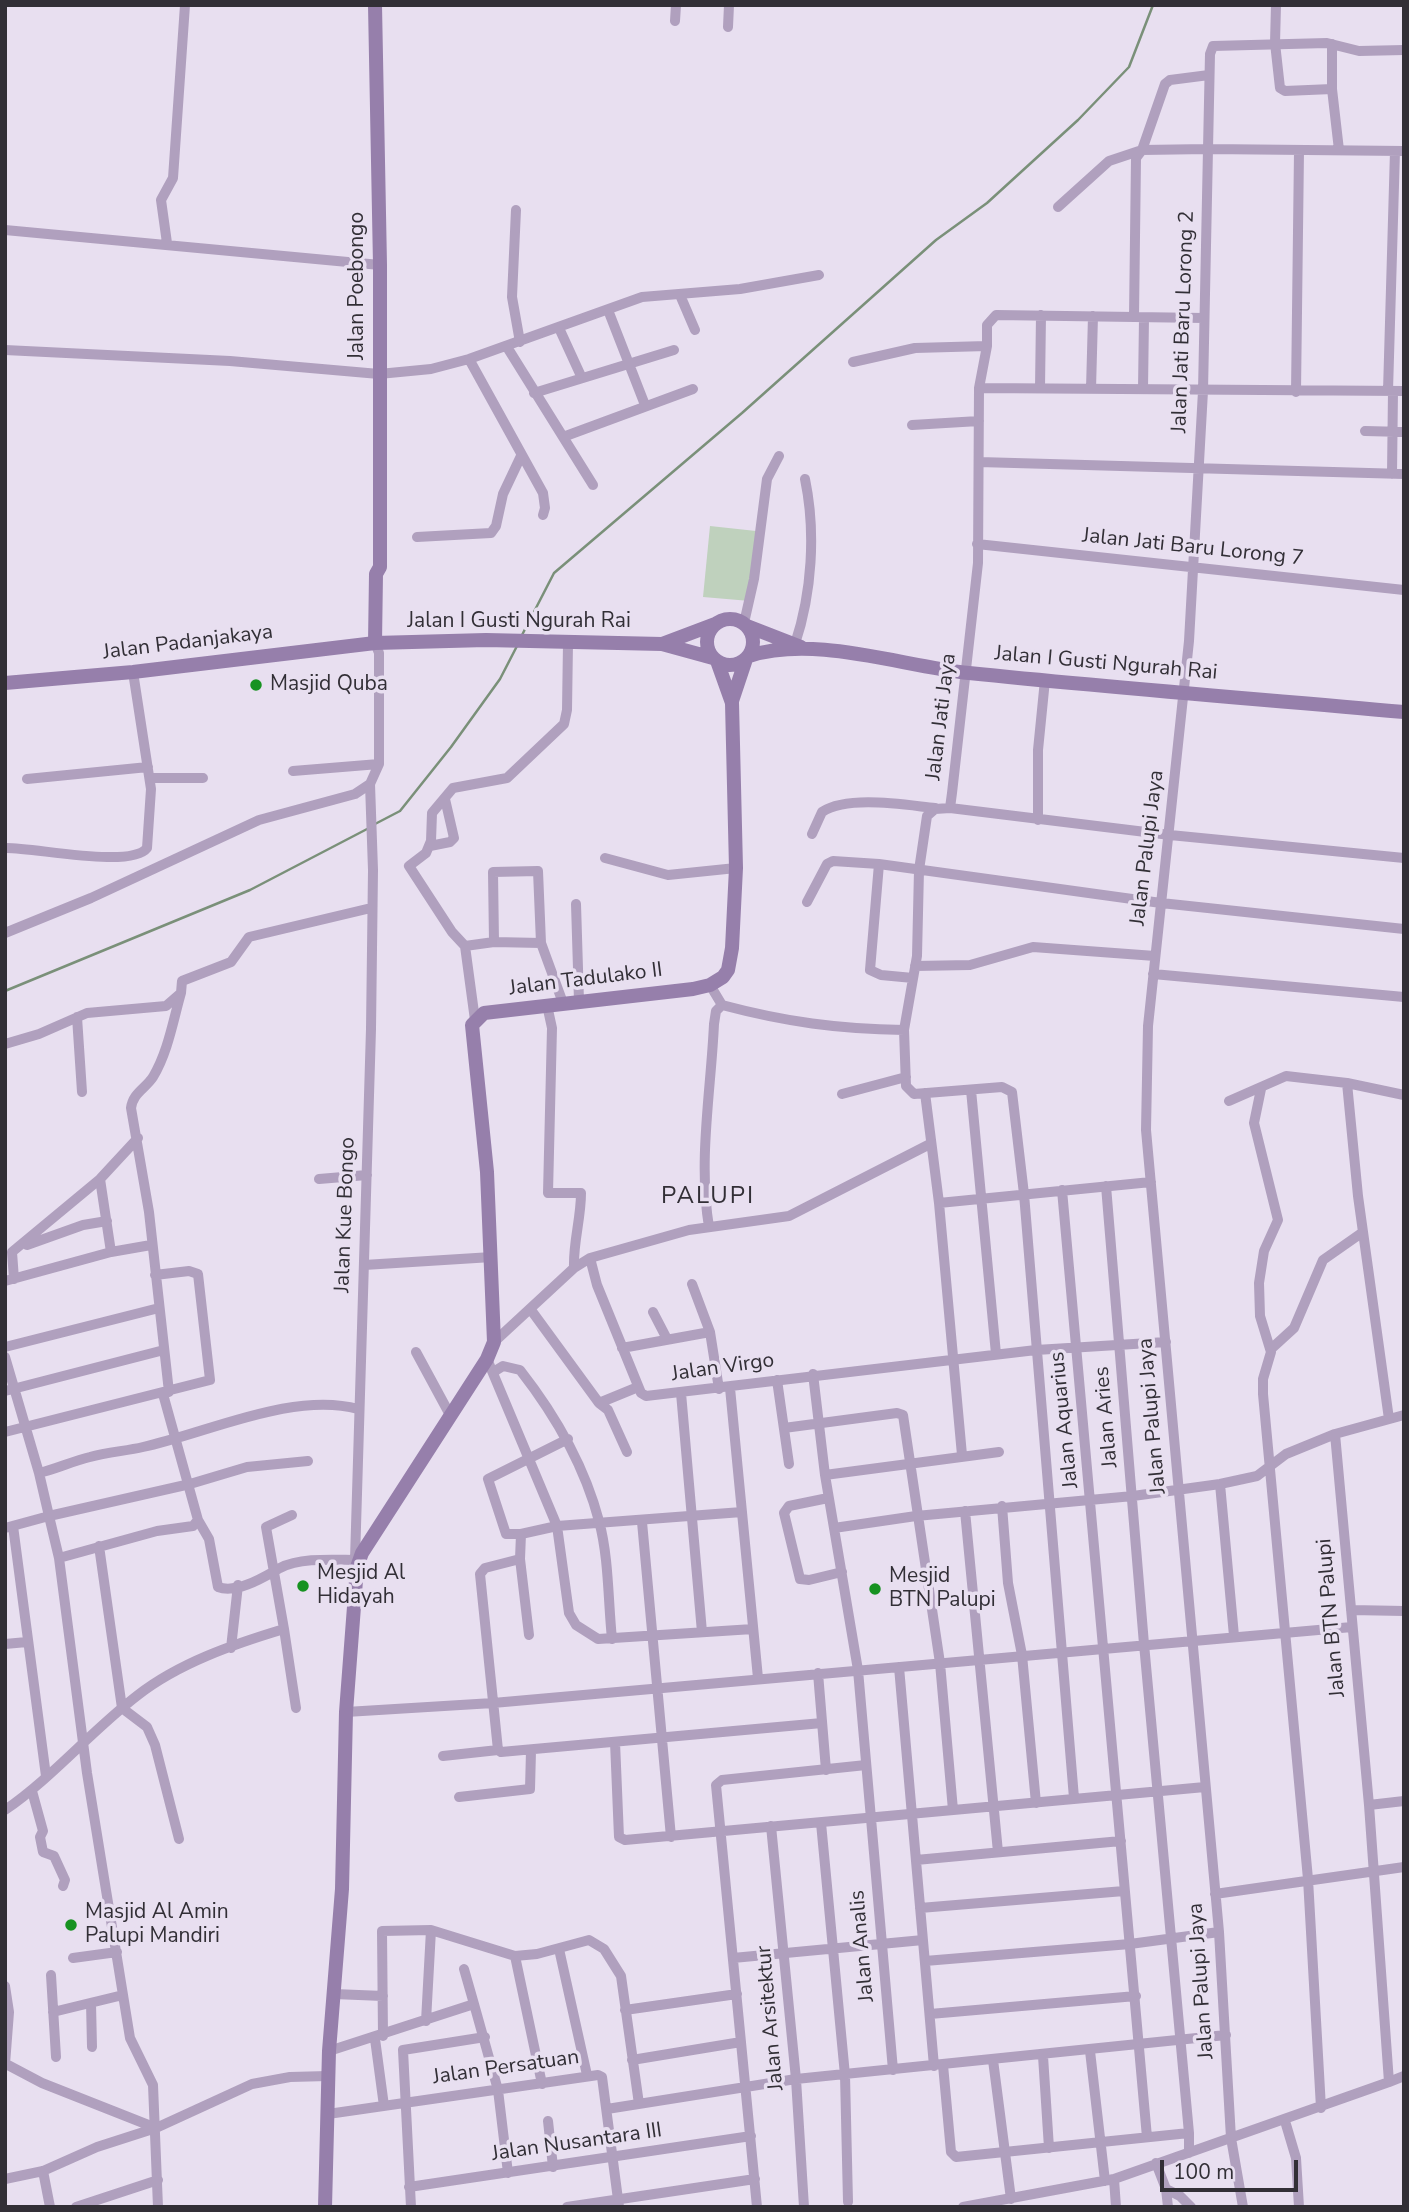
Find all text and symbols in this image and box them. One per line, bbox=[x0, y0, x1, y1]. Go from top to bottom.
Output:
street label: Jalan Jati Baru Lorong 2 bbox=[1168, 210, 1200, 434]
street label: Jalan Poebongo bbox=[345, 212, 371, 360]
street label: Jalan Jati Baru Lorong 7 bbox=[1081, 524, 1305, 572]
street label: Jalan I Gusti Ngurah Rai bbox=[407, 609, 631, 635]
street label: Jalan Padanjakaya bbox=[102, 620, 274, 666]
street label: Jalan I Gusti Ngurah Rai bbox=[994, 642, 1218, 686]
street label: Jalan Jati Jaya bbox=[922, 652, 962, 782]
place label: Masjid Quba bbox=[270, 672, 388, 698]
marker: Masjid Quba bbox=[248, 677, 264, 693]
street label: Jalan Palupi Jaya bbox=[1126, 769, 1170, 927]
street label: Jalan Tadulako II bbox=[508, 958, 664, 1002]
street label: Jalan Kue Bongo bbox=[331, 1137, 361, 1293]
district label: PALUPI bbox=[662, 1183, 754, 1211]
street label: Jalan Palupi Jaya bbox=[1134, 1337, 1172, 1495]
street label: Jalan Virgo bbox=[670, 1348, 776, 1388]
street label: Jalan Aquarius bbox=[1045, 1350, 1085, 1490]
street label: Jalan Aries bbox=[1090, 1365, 1124, 1469]
street label: Jalan BTN Palupi bbox=[1313, 1538, 1351, 1698]
place label: Mesjid Al Hidayah bbox=[317, 1561, 405, 1611]
place label: Mesjid BTN Palupi bbox=[889, 1564, 996, 1614]
marker: Mesjid Al Hidayah bbox=[295, 1578, 311, 1594]
marker: Mesjid BTN Palupi bbox=[867, 1581, 883, 1597]
street label: Jalan Analis bbox=[846, 1889, 880, 2003]
place label: Masjid Al Amin Palupi Mandiri bbox=[85, 1900, 229, 1950]
street label: Jalan Palupi Jaya bbox=[1184, 1902, 1220, 2060]
marker: Masjid Al Amin Palupi Mandiri bbox=[63, 1917, 79, 1933]
street label: Jalan Arsitektur bbox=[752, 1944, 790, 2092]
street label: Jalan Persatuan bbox=[431, 2045, 581, 2091]
street label: Jalan Nusantara III bbox=[490, 2119, 664, 2167]
scale bar bbox=[1164, 2146, 1302, 2190]
text: 100 m bbox=[1173, 2158, 1234, 2186]

